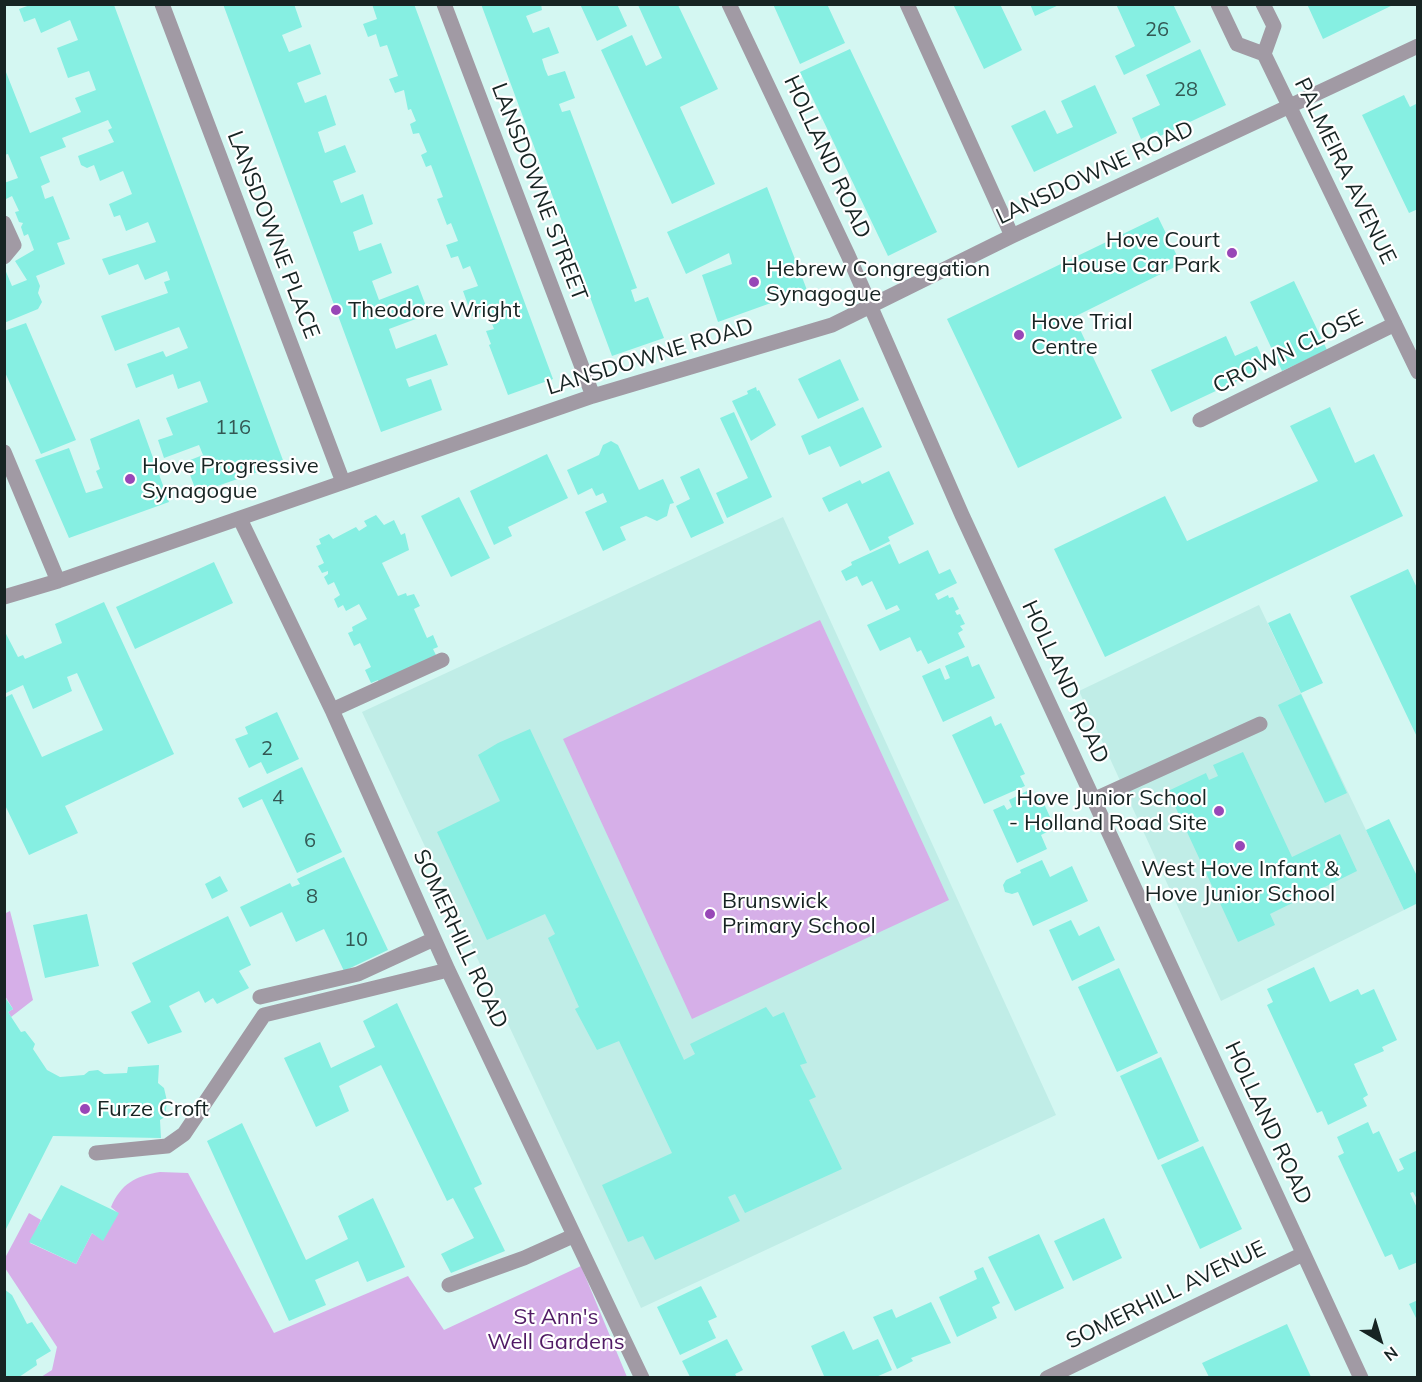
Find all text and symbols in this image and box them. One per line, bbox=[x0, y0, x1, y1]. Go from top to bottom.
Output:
house number: 26 bbox=[1145, 18, 1169, 42]
street label: HOLLAND ROAD bbox=[778, 71, 876, 243]
street label: PALMEIRA AVENUE bbox=[1288, 74, 1402, 268]
house number: 28 bbox=[1174, 78, 1198, 102]
street label: LANSDOWNE STREET bbox=[485, 79, 593, 305]
street label: LANSDOWNE ROAD bbox=[992, 116, 1198, 230]
street label: LANSDOWNE PLACE bbox=[221, 127, 325, 343]
place label: Hove Court House Car Park bbox=[1061, 227, 1220, 278]
marker: Hove Court House Car Park bbox=[1225, 246, 1239, 260]
place label: Hebrew Congregation Synagogue bbox=[766, 256, 990, 308]
marker: Hebrew Congregation Synagogue bbox=[747, 275, 761, 289]
place label: Theodore Wright bbox=[348, 297, 520, 323]
marker: Theodore Wright bbox=[329, 303, 343, 317]
street label: CROWN CLOSE bbox=[1209, 304, 1367, 400]
place label: Hove Trial Centre bbox=[1031, 309, 1133, 360]
street label: LANSDOWNE ROAD bbox=[543, 313, 757, 401]
marker: Hove Trial Centre bbox=[1012, 328, 1026, 342]
house number: 116 bbox=[215, 416, 251, 440]
place label: Hove Progressive Synagogue bbox=[142, 453, 319, 505]
marker: Hove Progressive Synagogue bbox=[123, 472, 137, 486]
street label: HOLLAND ROAD bbox=[1016, 596, 1114, 768]
house number: 2 bbox=[261, 737, 273, 761]
place label: Hove Junior School - Holland Road Site bbox=[1009, 785, 1207, 836]
house number: 4 bbox=[272, 786, 284, 810]
marker: Hove Junior School - Holland Road Site bbox=[1212, 804, 1226, 818]
house number: 6 bbox=[304, 829, 316, 853]
marker: West Hove Infant & Hove Junior School bbox=[1233, 839, 1247, 853]
street label: SOMERHILL ROAD bbox=[407, 845, 513, 1033]
place label: West Hove Infant & Hove Junior School bbox=[1141, 856, 1339, 908]
house number: 8 bbox=[306, 885, 318, 909]
place label: Brunswick Primary School bbox=[722, 888, 876, 939]
marker: Brunswick Primary School bbox=[703, 907, 717, 921]
house number: 10 bbox=[344, 928, 368, 952]
street label: HOLLAND ROAD bbox=[1219, 1037, 1317, 1209]
place label: Furze Croft bbox=[97, 1096, 209, 1122]
marker: Furze Croft bbox=[78, 1102, 92, 1116]
street label: SOMERHILL AVENUE bbox=[1062, 1235, 1270, 1355]
park label: St Ann's Well Gardens bbox=[487, 1304, 625, 1356]
north arrow bbox=[1350, 1310, 1410, 1370]
text: N bbox=[1380, 1343, 1402, 1366]

